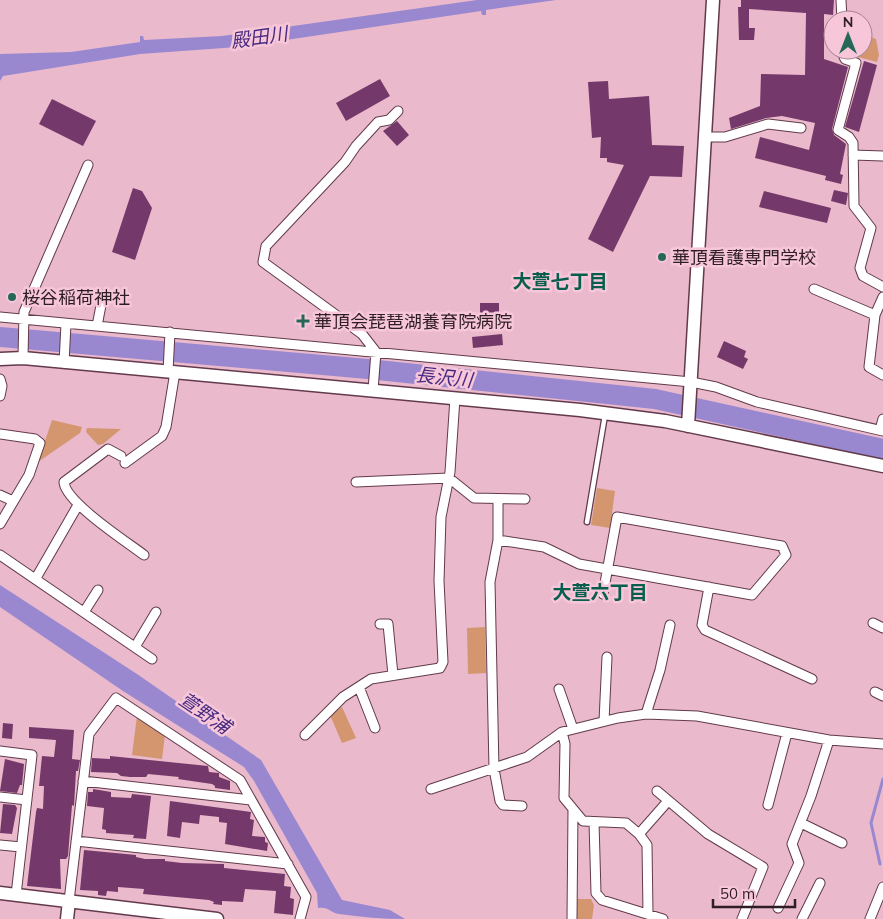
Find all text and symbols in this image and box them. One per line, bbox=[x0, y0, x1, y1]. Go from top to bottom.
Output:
north arrow bbox=[823, 10, 873, 60]
text: N bbox=[843, 13, 853, 31]
water label: 殿田川 bbox=[229, 21, 291, 53]
place label: 華頂看護専門学校 bbox=[672, 246, 816, 269]
marker: 華頂看護専門学校 bbox=[656, 251, 668, 263]
district label: 大萱七丁目 bbox=[512, 269, 608, 293]
place label: 桜谷稲荷神社 bbox=[22, 286, 130, 309]
marker: 桜谷稲荷神社 bbox=[6, 291, 18, 303]
place label: 華頂会琵琶湖養育院病院 bbox=[314, 310, 512, 333]
marker: 華頂会琵琶湖養育院病院 bbox=[296, 314, 310, 328]
water label: 長沢川 bbox=[414, 362, 476, 392]
district label: 大萱六丁目 bbox=[552, 580, 648, 604]
water label: 萱野浦 bbox=[175, 687, 238, 741]
scale bar bbox=[713, 876, 796, 908]
text: 50 m bbox=[720, 884, 755, 903]

